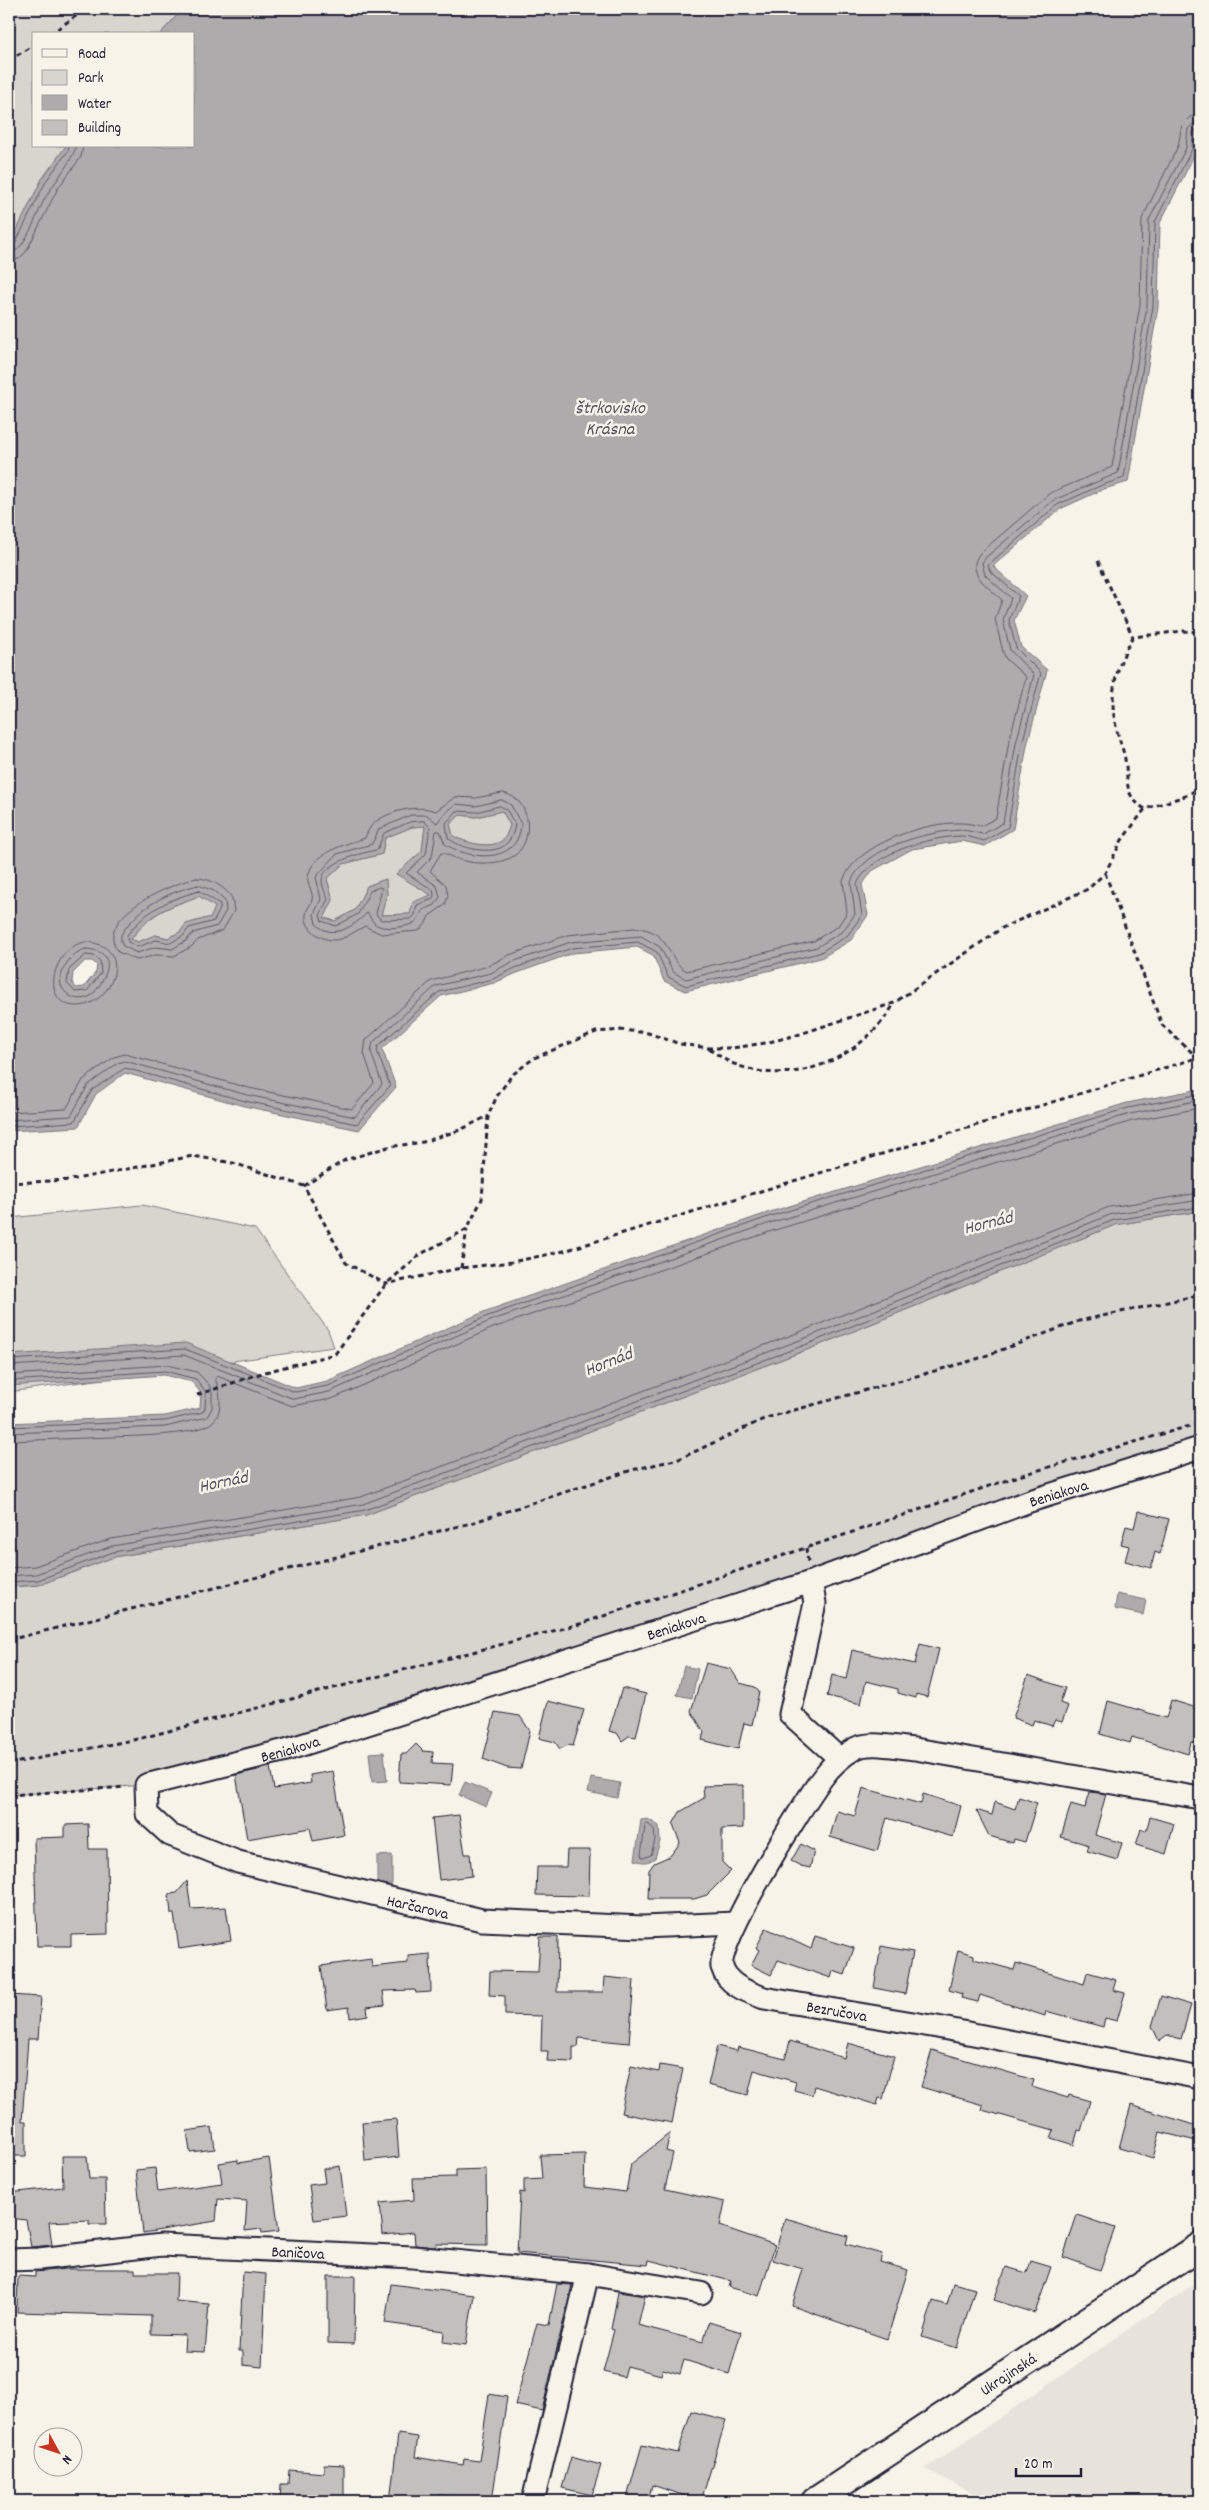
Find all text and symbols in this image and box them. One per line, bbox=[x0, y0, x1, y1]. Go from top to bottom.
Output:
legend bbox=[32, 32, 195, 148]
text: Road bbox=[78, 44, 106, 66]
text: Park bbox=[78, 68, 104, 90]
text: Water bbox=[78, 94, 112, 116]
text: Building bbox=[78, 118, 121, 140]
water label: štrkovisko Krásna bbox=[575, 397, 646, 443]
water label: Hornád bbox=[961, 1206, 1018, 1243]
water label: Hornád bbox=[581, 1341, 639, 1384]
water label: Hornád bbox=[197, 1466, 253, 1501]
street label: Beniakova bbox=[1027, 1474, 1092, 1515]
street label: Beniakova bbox=[644, 1607, 709, 1648]
street label: Beniakova bbox=[259, 1731, 324, 1770]
street label: Harčarova bbox=[384, 1890, 451, 1927]
street label: Bezručova bbox=[804, 1996, 869, 2029]
street label: Baničova bbox=[271, 2241, 326, 2267]
street label: Ukrajinská bbox=[976, 2348, 1042, 2403]
north arrow bbox=[32, 2428, 82, 2478]
scale bar bbox=[1016, 2445, 1082, 2477]
text: N bbox=[56, 2450, 76, 2468]
text: 20 m bbox=[1024, 2454, 1052, 2476]

